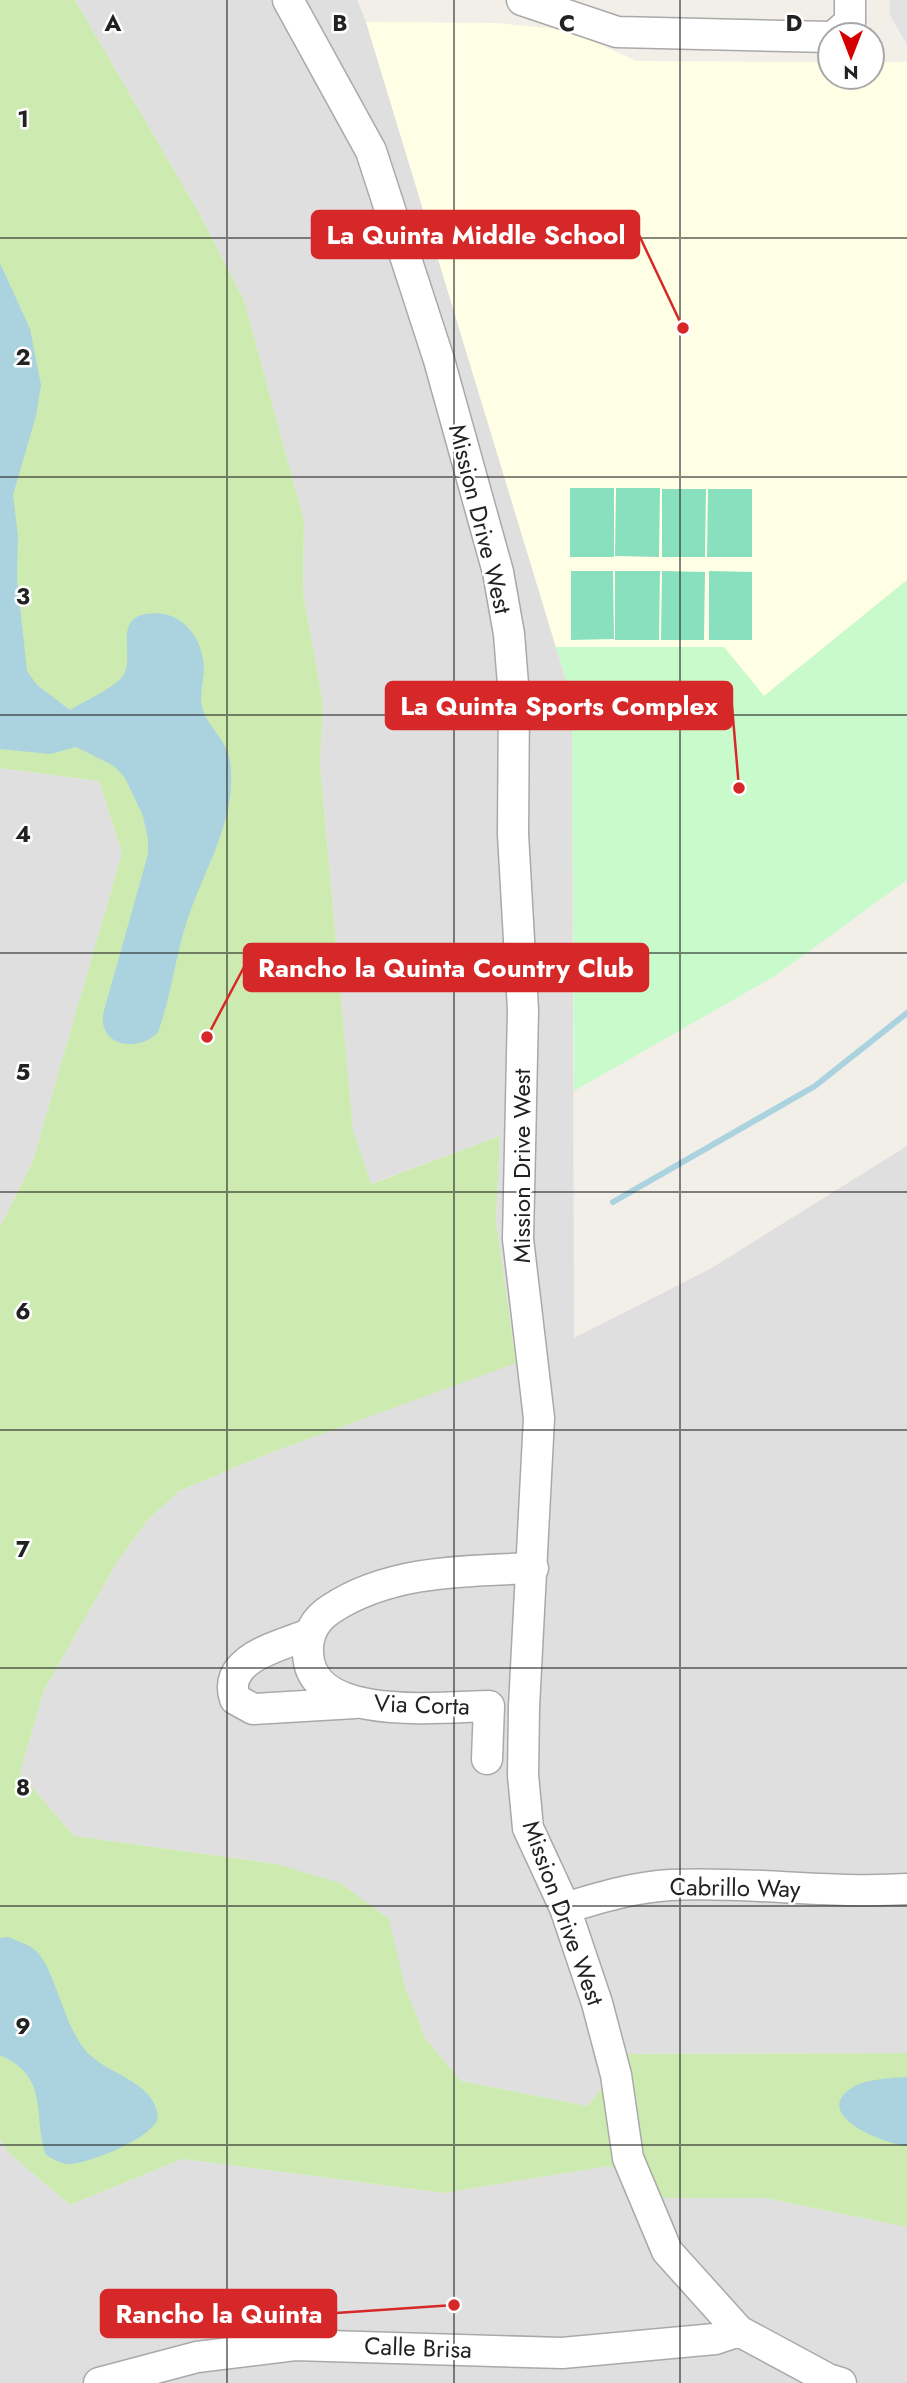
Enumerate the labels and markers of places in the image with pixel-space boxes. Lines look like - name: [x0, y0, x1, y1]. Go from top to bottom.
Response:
- callout: La Quinta Middle School: [312, 211, 639, 258]
- callout: La Quinta Sports Complex: [386, 682, 732, 729]
- callout: Rancho la Quinta Country Club: [244, 944, 648, 991]
- callout: Rancho la Quinta: [101, 2290, 336, 2337]

